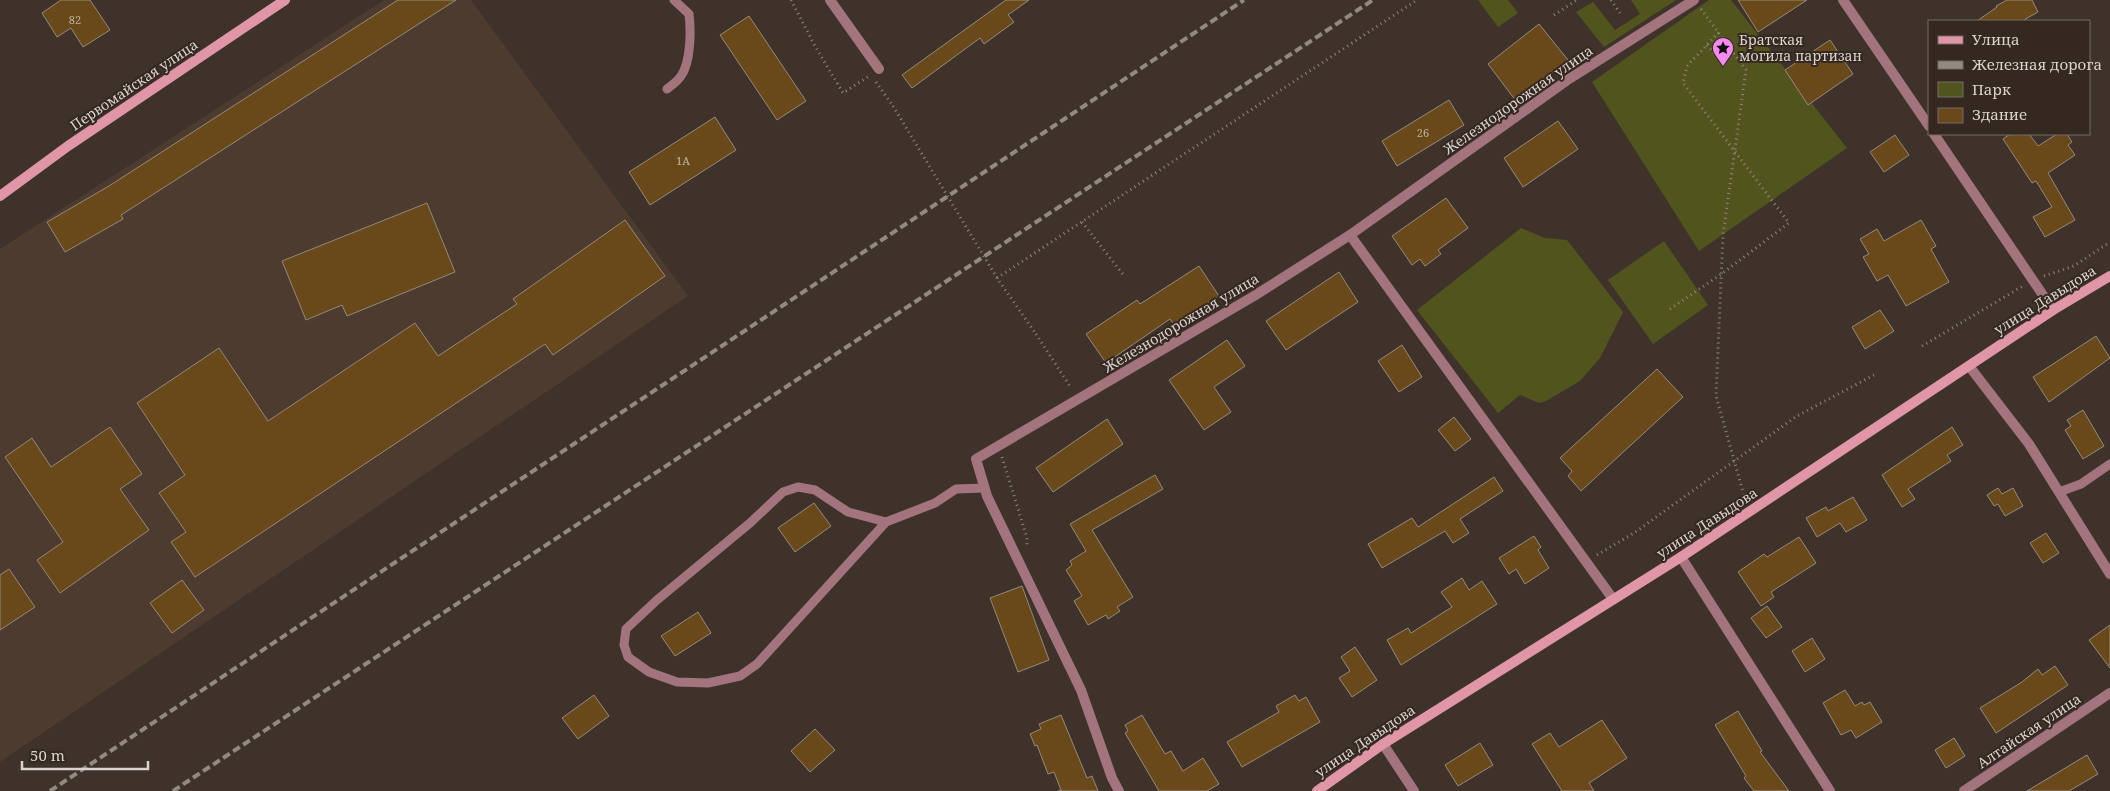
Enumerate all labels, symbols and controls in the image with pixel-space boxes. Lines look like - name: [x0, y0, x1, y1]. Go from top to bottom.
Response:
- house number: 82: [69, 12, 81, 27]
- legend: [1928, 20, 2090, 135]
- text: Улица: [1972, 29, 2020, 49]
- place label: Братская могила партизан: [1739, 30, 1862, 65]
- street label: Первомайская улица: [66, 35, 201, 134]
- place icon: Братская могила партизан: [1711, 36, 1735, 67]
- street label: Железнодорожная улица: [1438, 41, 1596, 159]
- text: Железная дорога: [1971, 54, 2102, 74]
- text: Парк: [1972, 79, 2011, 99]
- text: Здание: [1972, 104, 2027, 124]
- house number: 26: [1417, 125, 1429, 140]
- house number: 1А: [676, 153, 690, 168]
- street label: улица Давыдова: [1990, 261, 2099, 339]
- street label: Железнодорожная улица: [1098, 268, 1262, 377]
- street label: улица Давыдова: [1653, 483, 1761, 562]
- street label: Алтайская улица: [1973, 689, 2084, 772]
- street label: улица Давыдова: [1311, 700, 1419, 781]
- scale bar: [22, 738, 149, 770]
- text: 50 m: [30, 745, 65, 765]

